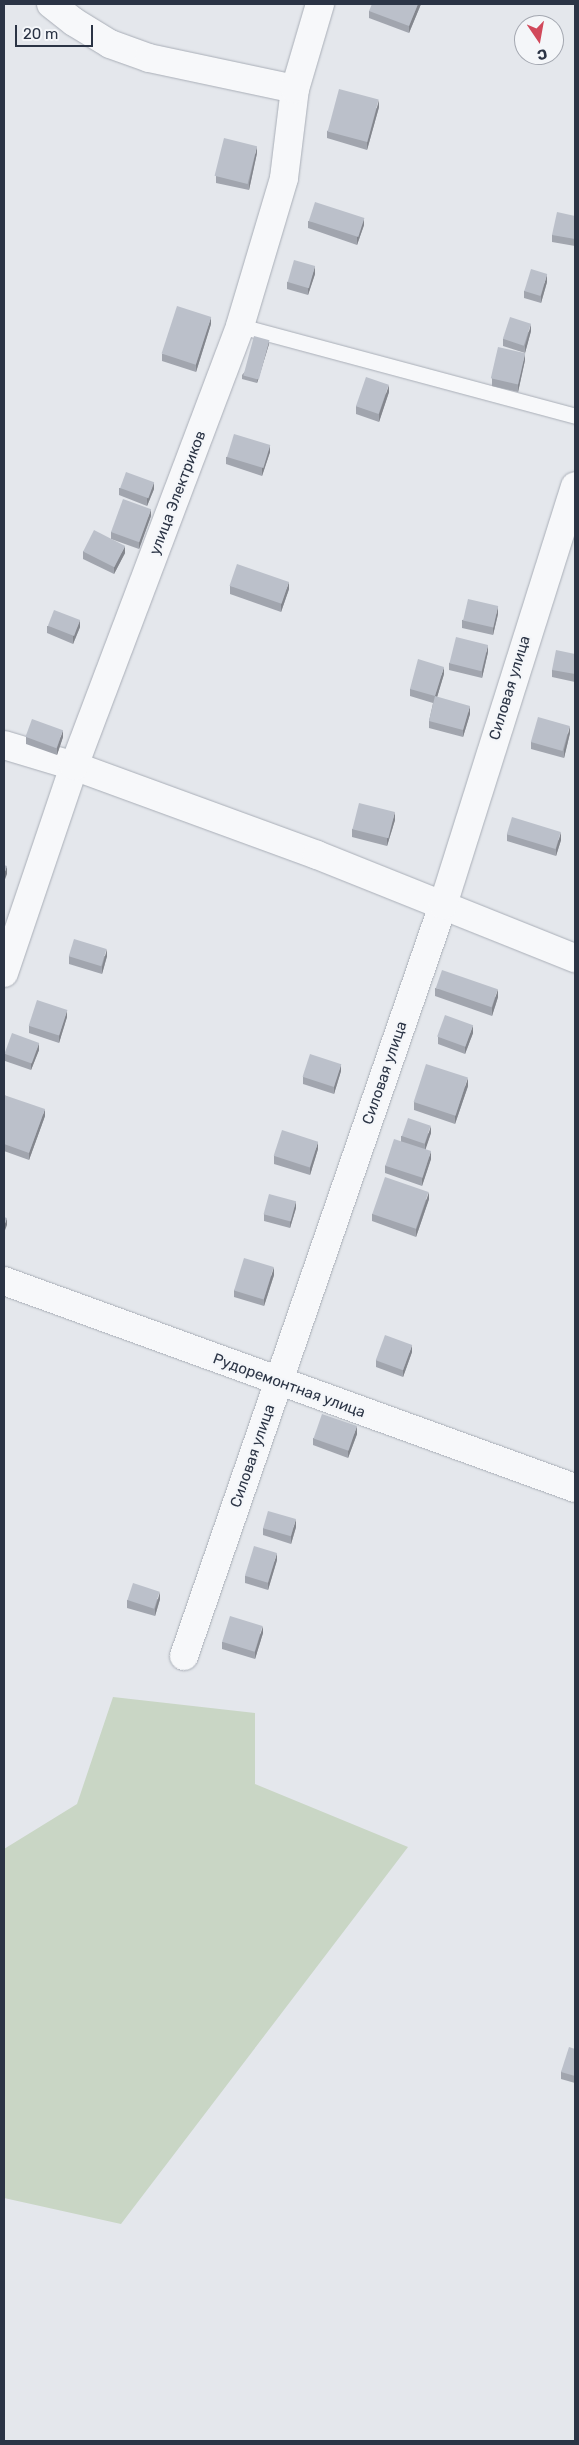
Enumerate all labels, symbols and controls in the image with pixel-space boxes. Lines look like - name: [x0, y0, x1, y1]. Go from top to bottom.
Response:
- scale bar: [18, 15, 95, 47]
- north arrow: [514, 15, 564, 65]
- text: 20 m: [23, 25, 58, 43]
- text: С: [535, 45, 549, 64]
- street label: улица Электриков: [146, 428, 210, 558]
- street label: Силовая улица: [486, 634, 534, 742]
- street label: Силовая улица: [359, 1019, 411, 1127]
- street label: Рудоремонтная улица: [210, 1350, 368, 1422]
- street label: Силовая улица: [227, 1402, 279, 1510]

